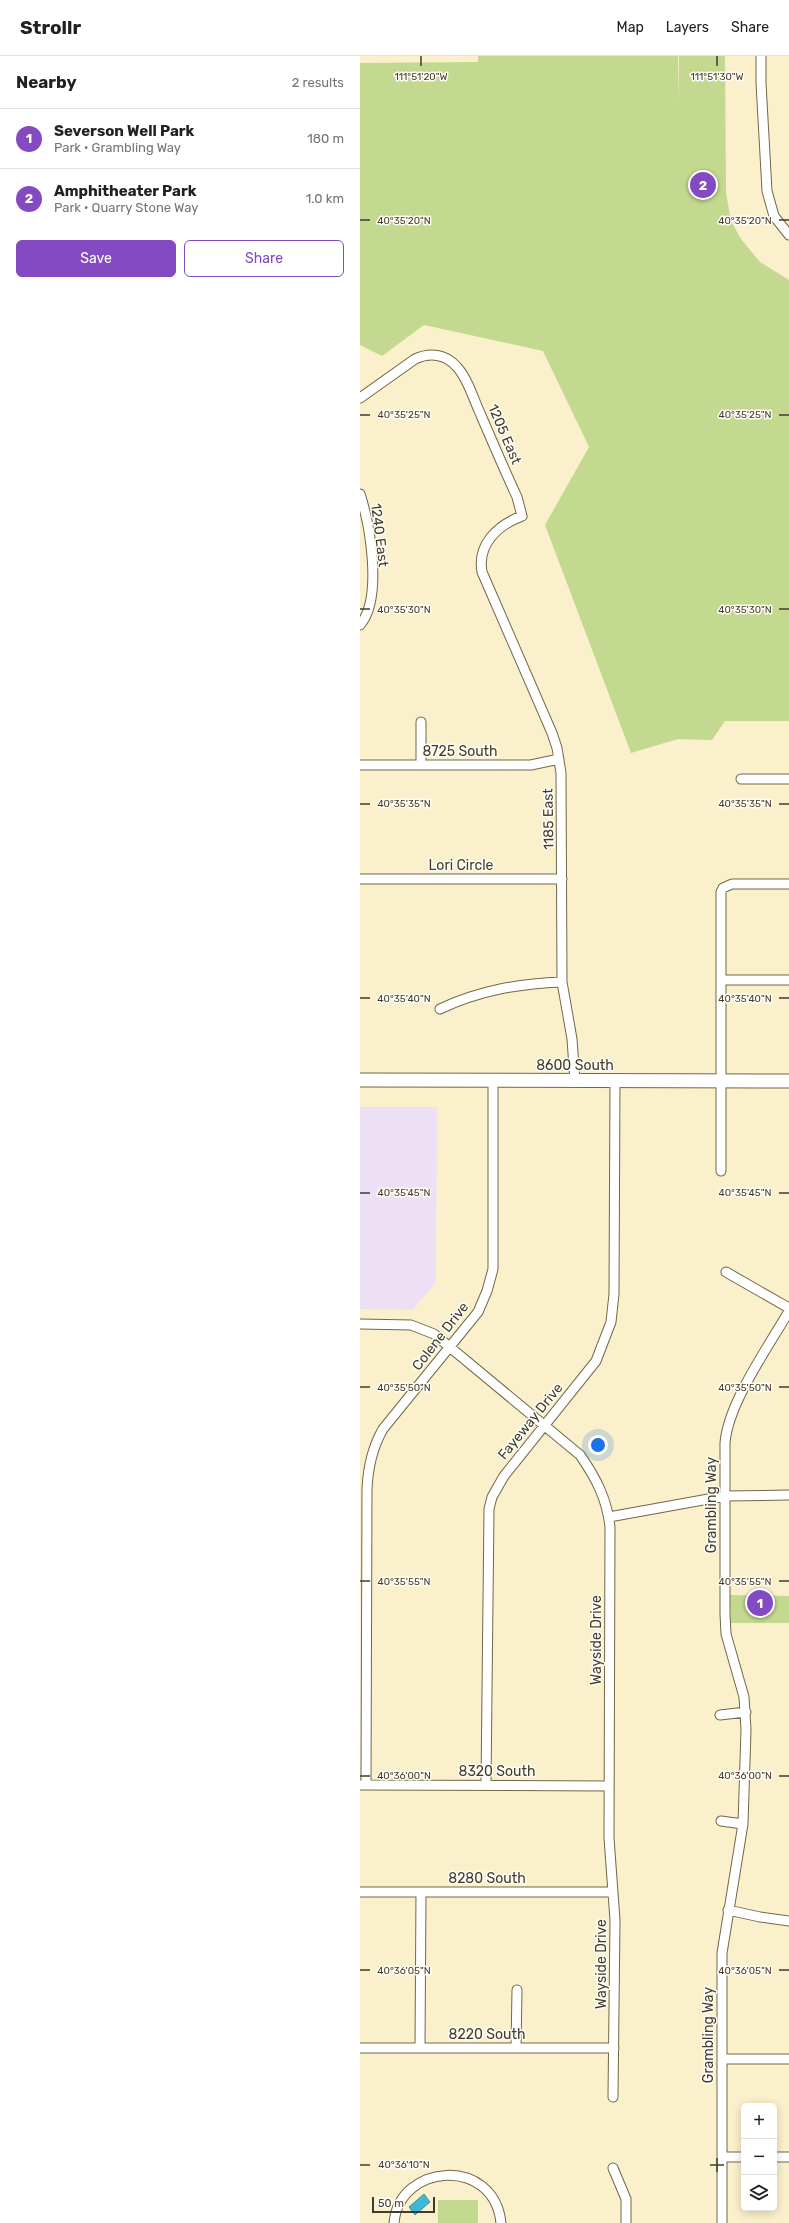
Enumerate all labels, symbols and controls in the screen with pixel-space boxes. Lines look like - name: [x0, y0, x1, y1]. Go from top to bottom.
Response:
- text: Strollr: [20, 16, 81, 39]
- text: Map: [617, 19, 644, 36]
- text: Layers: [666, 19, 709, 36]
- text: Share: [731, 19, 769, 36]
- text: 111°51'20"W: [395, 71, 447, 83]
- text: 111°51'30"W: [690, 71, 744, 83]
- text: Nearby: [16, 72, 77, 92]
- text: 2 results: [292, 75, 344, 90]
- text: Severson Well Park: [54, 122, 194, 140]
- text: 1: [26, 131, 32, 146]
- text: 180 m: [307, 131, 344, 146]
- text: Park · Grambling Way: [54, 140, 181, 155]
- pin: 2: [690, 170, 716, 200]
- text: Amphitheater Park: [54, 182, 196, 200]
- text: 2: [25, 191, 33, 206]
- text: 1.0 km: [306, 191, 344, 206]
- text: Park · Quarry Stone Way: [54, 200, 198, 215]
- text: 40°35'20"N: [377, 215, 431, 227]
- text: 40°35'20"N: [718, 215, 772, 227]
- button: Save: [16, 240, 176, 277]
- button: Share: [184, 240, 344, 277]
- street label: 1205 East: [484, 402, 525, 467]
- text: 40°35'25"N: [377, 409, 431, 421]
- text: 40°35'25"N: [718, 409, 772, 421]
- street label: 1240 East: [367, 502, 392, 568]
- text: 40°35'30"N: [377, 604, 431, 616]
- text: 40°35'30"N: [718, 604, 772, 616]
- street label: 8725 South: [422, 743, 498, 760]
- street label: 1185 East: [539, 788, 558, 850]
- text: 40°35'35"N: [377, 798, 431, 810]
- text: 40°35'35"N: [718, 798, 772, 810]
- street label: Lori Circle: [429, 857, 494, 874]
- text: 40°35'40"N: [377, 993, 431, 1005]
- text: 40°35'40"N: [718, 993, 772, 1005]
- street label: 8600 South: [536, 1057, 614, 1074]
- text: 40°35'45"N: [378, 1187, 430, 1199]
- text: 40°35'45"N: [719, 1187, 771, 1199]
- street label: Colene Drive: [408, 1299, 472, 1374]
- street label: Fayeway Drive: [494, 1380, 567, 1463]
- text: 40°35'50"N: [377, 1382, 431, 1394]
- text: 40°35'50"N: [718, 1382, 772, 1394]
- your location: [588, 1435, 608, 1455]
- street label: Grambling Way: [703, 1457, 720, 1553]
- text: 40°35'55"N: [377, 1576, 431, 1588]
- text: 40°35'55"N: [718, 1576, 772, 1588]
- pin: 1: [747, 1588, 773, 1618]
- street label: Wayside Drive: [588, 1595, 605, 1685]
- street label: 8320 South: [458, 1763, 536, 1780]
- text: 40°36'00"N: [377, 1770, 431, 1782]
- text: 40°36'00"N: [718, 1770, 772, 1782]
- street label: 8280 South: [448, 1870, 526, 1887]
- street label: Wayside Drive: [593, 1919, 610, 2009]
- text: 40°36'05"N: [377, 1965, 431, 1977]
- text: 40°36'05"N: [718, 1965, 772, 1977]
- street label: Grambling Way: [700, 1987, 717, 2083]
- street label: 8220 South: [449, 2026, 525, 2043]
- map controls: [741, 2103, 777, 2211]
- button: +: [741, 2103, 777, 2139]
- button: −: [741, 2139, 777, 2175]
- text: 40°36'10"N: [378, 2159, 430, 2171]
- button: layers: [741, 2175, 777, 2211]
- scale bar: [372, 2195, 435, 2214]
- text: 50 m: [378, 2197, 404, 2210]

